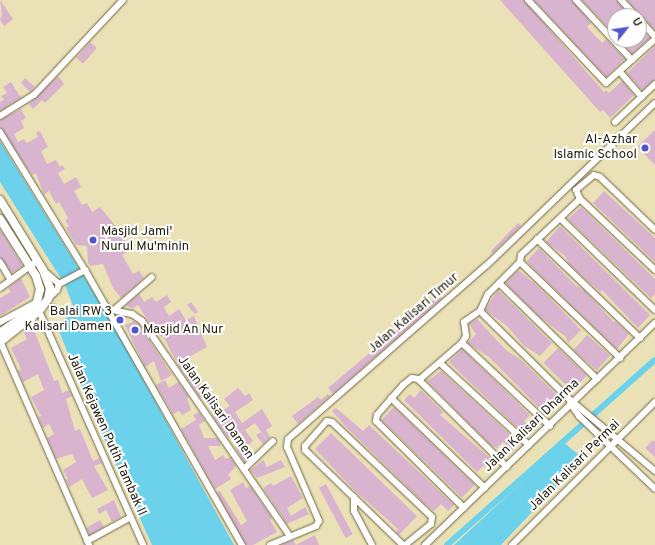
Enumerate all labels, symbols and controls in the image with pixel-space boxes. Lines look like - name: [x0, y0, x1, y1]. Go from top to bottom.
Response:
- north arrow: [607, 8, 647, 48]
- text: U: [629, 16, 645, 29]
- place label: Al-Azhar Islamic School: [554, 133, 637, 164]
- marker: Al-Azhar Islamic School: [640, 143, 650, 153]
- place label: Masjid Jami' Nurul Mu'minin: [101, 225, 189, 256]
- marker: Masjid Jami' Nurul Mu'minin: [88, 235, 98, 245]
- street label: Jalan Kalisari Timur: [365, 270, 463, 358]
- place label: Balai RW 3 Kalisari Damen: [24, 305, 112, 336]
- marker: Balai RW 3 Kalisari Damen: [115, 315, 125, 325]
- place label: Masjid An Nur: [143, 322, 224, 338]
- marker: Masjid An Nur: [130, 325, 140, 335]
- street label: Jalan Kejawen Putih Tambak II: [63, 351, 149, 519]
- street label: Jalan Kalisari Damen: [174, 353, 256, 463]
- street label: Jalan Kalisari Dharma: [481, 376, 583, 476]
- street label: Jalan Kalisari Permai: [526, 417, 624, 515]

